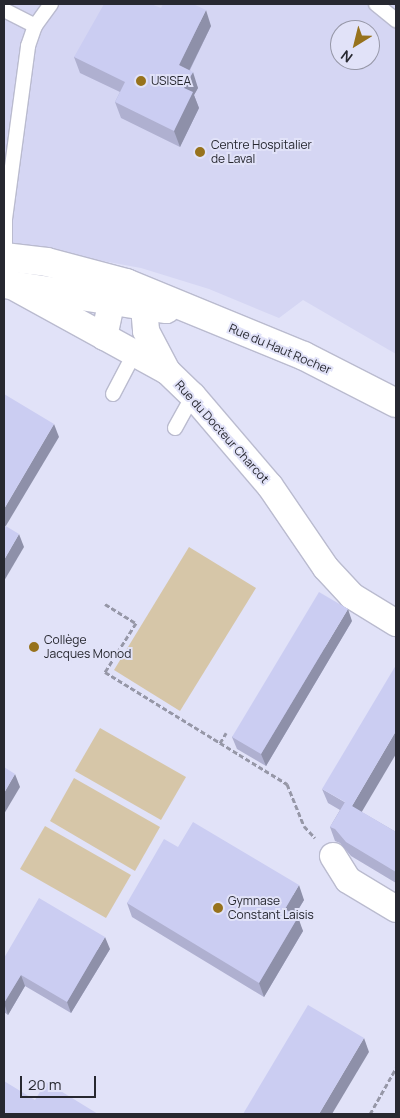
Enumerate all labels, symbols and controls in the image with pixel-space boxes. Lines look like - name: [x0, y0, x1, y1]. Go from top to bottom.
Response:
- north arrow: [330, 20, 380, 70]
- text: N: [337, 46, 356, 67]
- place label: USISEA: [151, 74, 191, 88]
- marker: USISEA: [135, 75, 147, 87]
- place label: Centre Hospitalier de Laval: [211, 138, 312, 166]
- marker: Centre Hospitalier de Laval: [193, 145, 207, 159]
- street label: Rue du Haut Rocher: [227, 321, 333, 377]
- street label: Rue du Docteur Charcot: [172, 378, 272, 486]
- place label: Collège Jacques Monod: [44, 633, 131, 661]
- marker: Collège Jacques Monod: [28, 641, 40, 653]
- place label: Gymnase Constant Laisis: [228, 894, 314, 922]
- marker: Gymnase Constant Laisis: [212, 902, 224, 914]
- scale bar: [22, 1066, 99, 1098]
- text: 20 m: [28, 1074, 61, 1095]

